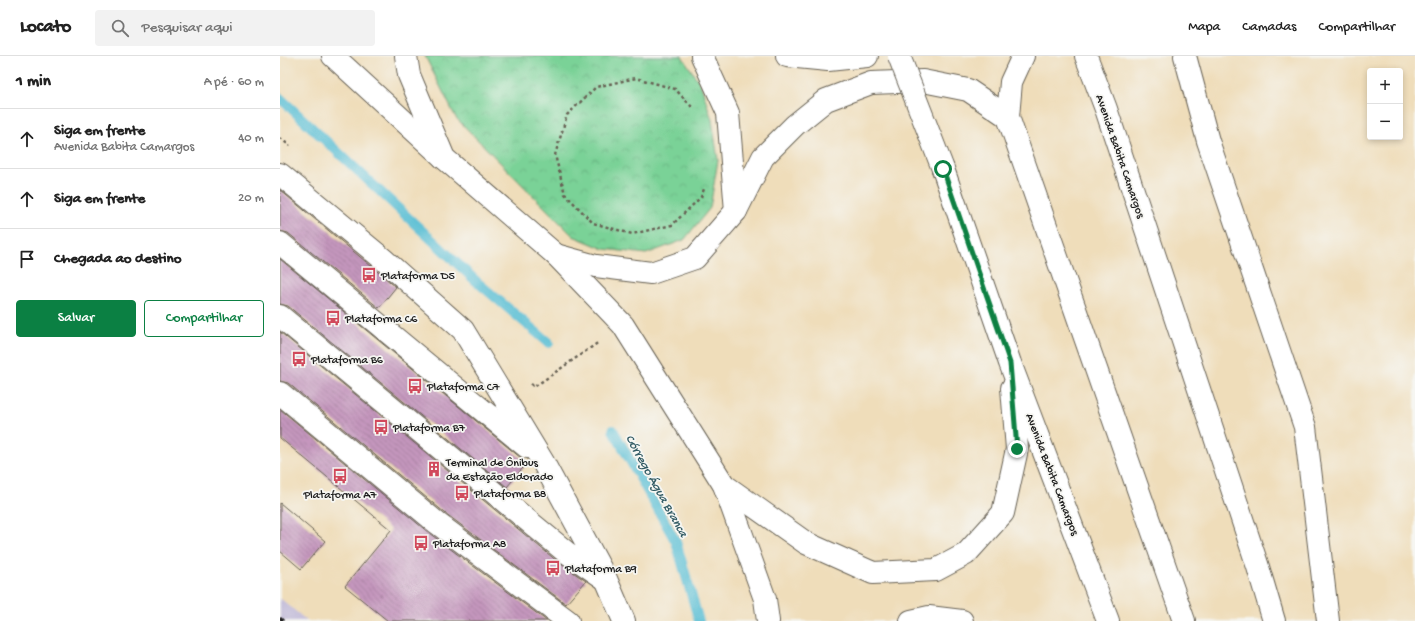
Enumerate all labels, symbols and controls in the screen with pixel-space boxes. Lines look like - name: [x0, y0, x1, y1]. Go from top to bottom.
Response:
- search box: [95, 10, 375, 46]
- text: Locato: [20, 16, 71, 39]
- icon: search: [109, 17, 131, 39]
- text: Pesquisar aqui: [141, 19, 233, 37]
- text: Mapa: [1188, 19, 1220, 36]
- text: Camadas: [1242, 19, 1297, 36]
- text: Compartilhar: [1319, 19, 1395, 36]
- map controls: [1367, 68, 1403, 140]
- button: +: [1367, 68, 1403, 104]
- text: 1 min: [16, 72, 51, 92]
- text: A pé · 60 m: [204, 75, 264, 90]
- street label: Avenida Babita Camargos: [1091, 93, 1147, 221]
- button: −: [1367, 104, 1403, 140]
- text: Siga em frente: [54, 122, 145, 140]
- icon: ahead: [16, 128, 38, 150]
- text: 40 m: [238, 131, 264, 146]
- text: Avenida Babita Camargos: [54, 140, 194, 155]
- route start: [934, 160, 952, 178]
- icon: ahead: [16, 188, 38, 210]
- text: Siga em frente: [54, 190, 145, 208]
- text: 20 m: [238, 191, 264, 206]
- icon: arrive: [16, 248, 38, 270]
- text: Chegada ao destino: [54, 250, 181, 268]
- bus stop icon: Plataforma D5: [360, 266, 378, 284]
- place label: Plataforma D5: [380, 270, 455, 284]
- button: Salvar: [16, 300, 136, 337]
- button: Compartilhar: [144, 300, 264, 337]
- bus stop icon: Plataforma C6: [324, 309, 342, 327]
- place label: Plataforma C6: [344, 313, 418, 327]
- bus stop icon: Plataforma B6: [290, 350, 308, 368]
- place label: Plataforma B6: [310, 354, 384, 368]
- bus stop icon: Plataforma C7: [406, 377, 424, 395]
- place label: Plataforma C7: [426, 381, 500, 395]
- street label: Avenida Babita Camargos: [1021, 412, 1081, 538]
- bus stop icon: Plataforma B7: [372, 418, 390, 436]
- place label: Plataforma B7: [392, 422, 466, 436]
- water label: Córrego Água Branca: [621, 432, 691, 541]
- route end: [1008, 440, 1026, 458]
- place label: Terminal de Ônibus da Estação Eldorado: [445, 457, 553, 485]
- building icon: Terminal de Ônibus da Estação Eldorado: [425, 460, 443, 478]
- bus stop icon: Plataforma A7: [331, 467, 349, 485]
- bus stop icon: Plataforma B8: [453, 484, 471, 502]
- place label: Plataforma B8: [473, 488, 547, 502]
- place label: Plataforma A7: [303, 489, 377, 503]
- bus stop icon: Plataforma A8: [412, 534, 430, 552]
- place label: Plataforma A8: [432, 538, 507, 552]
- bus stop icon: Plataforma B9: [544, 559, 562, 577]
- place label: Plataforma B9: [564, 563, 637, 577]

